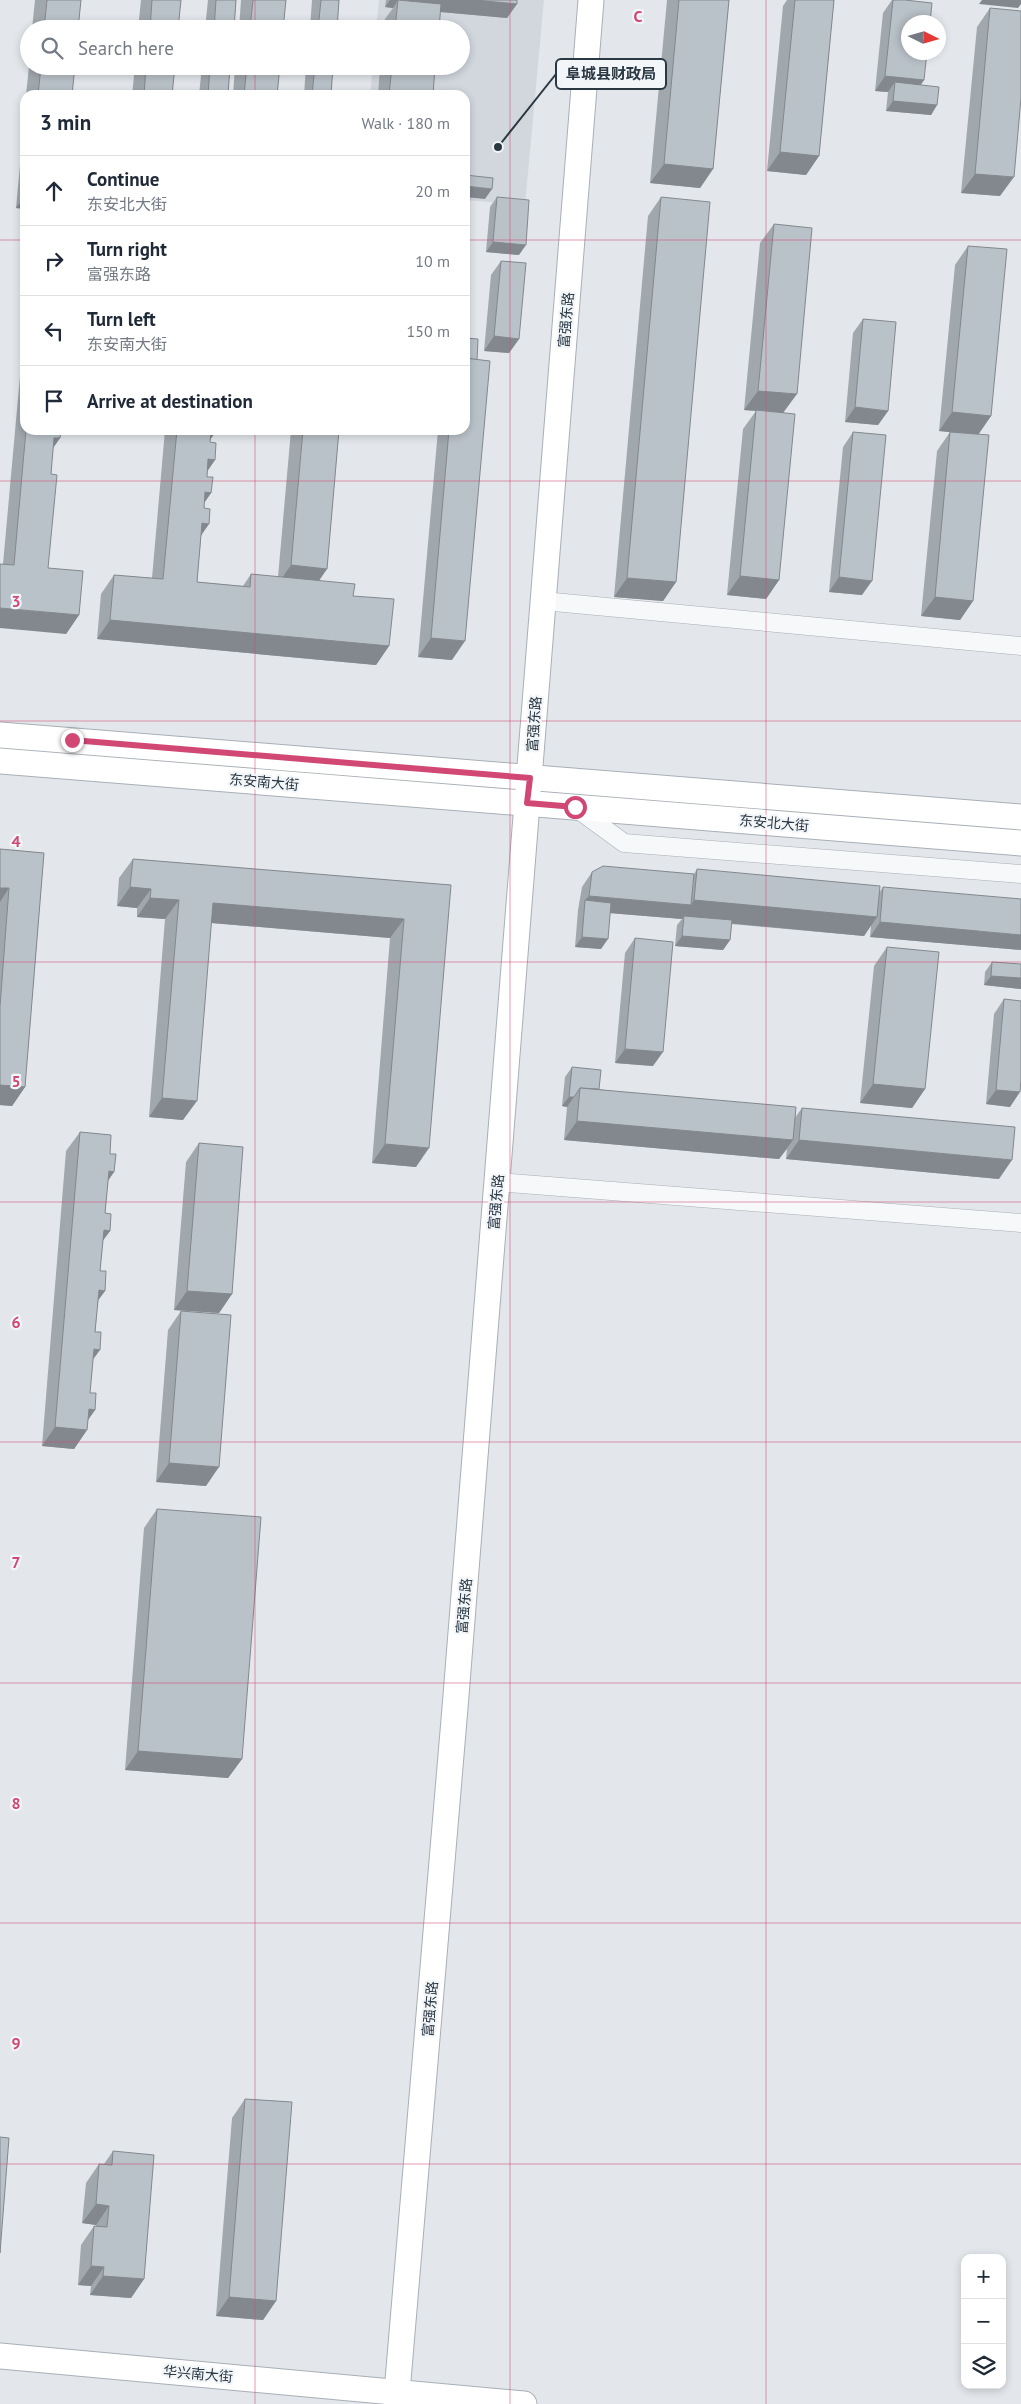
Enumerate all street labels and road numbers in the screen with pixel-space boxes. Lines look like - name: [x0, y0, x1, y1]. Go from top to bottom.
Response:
- street label: 富强东路: [555, 291, 577, 349]
- street label: 富强东路: [523, 695, 545, 753]
- street label: 东安南大街: [228, 770, 300, 794]
- street label: 东安北大街: [738, 811, 810, 835]
- street label: 富强东路: [485, 1173, 507, 1231]
- street label: 富强东路: [453, 1577, 475, 1635]
- street label: 富强东路: [419, 1980, 441, 2038]
- street label: 华兴南大街: [162, 2362, 234, 2386]

